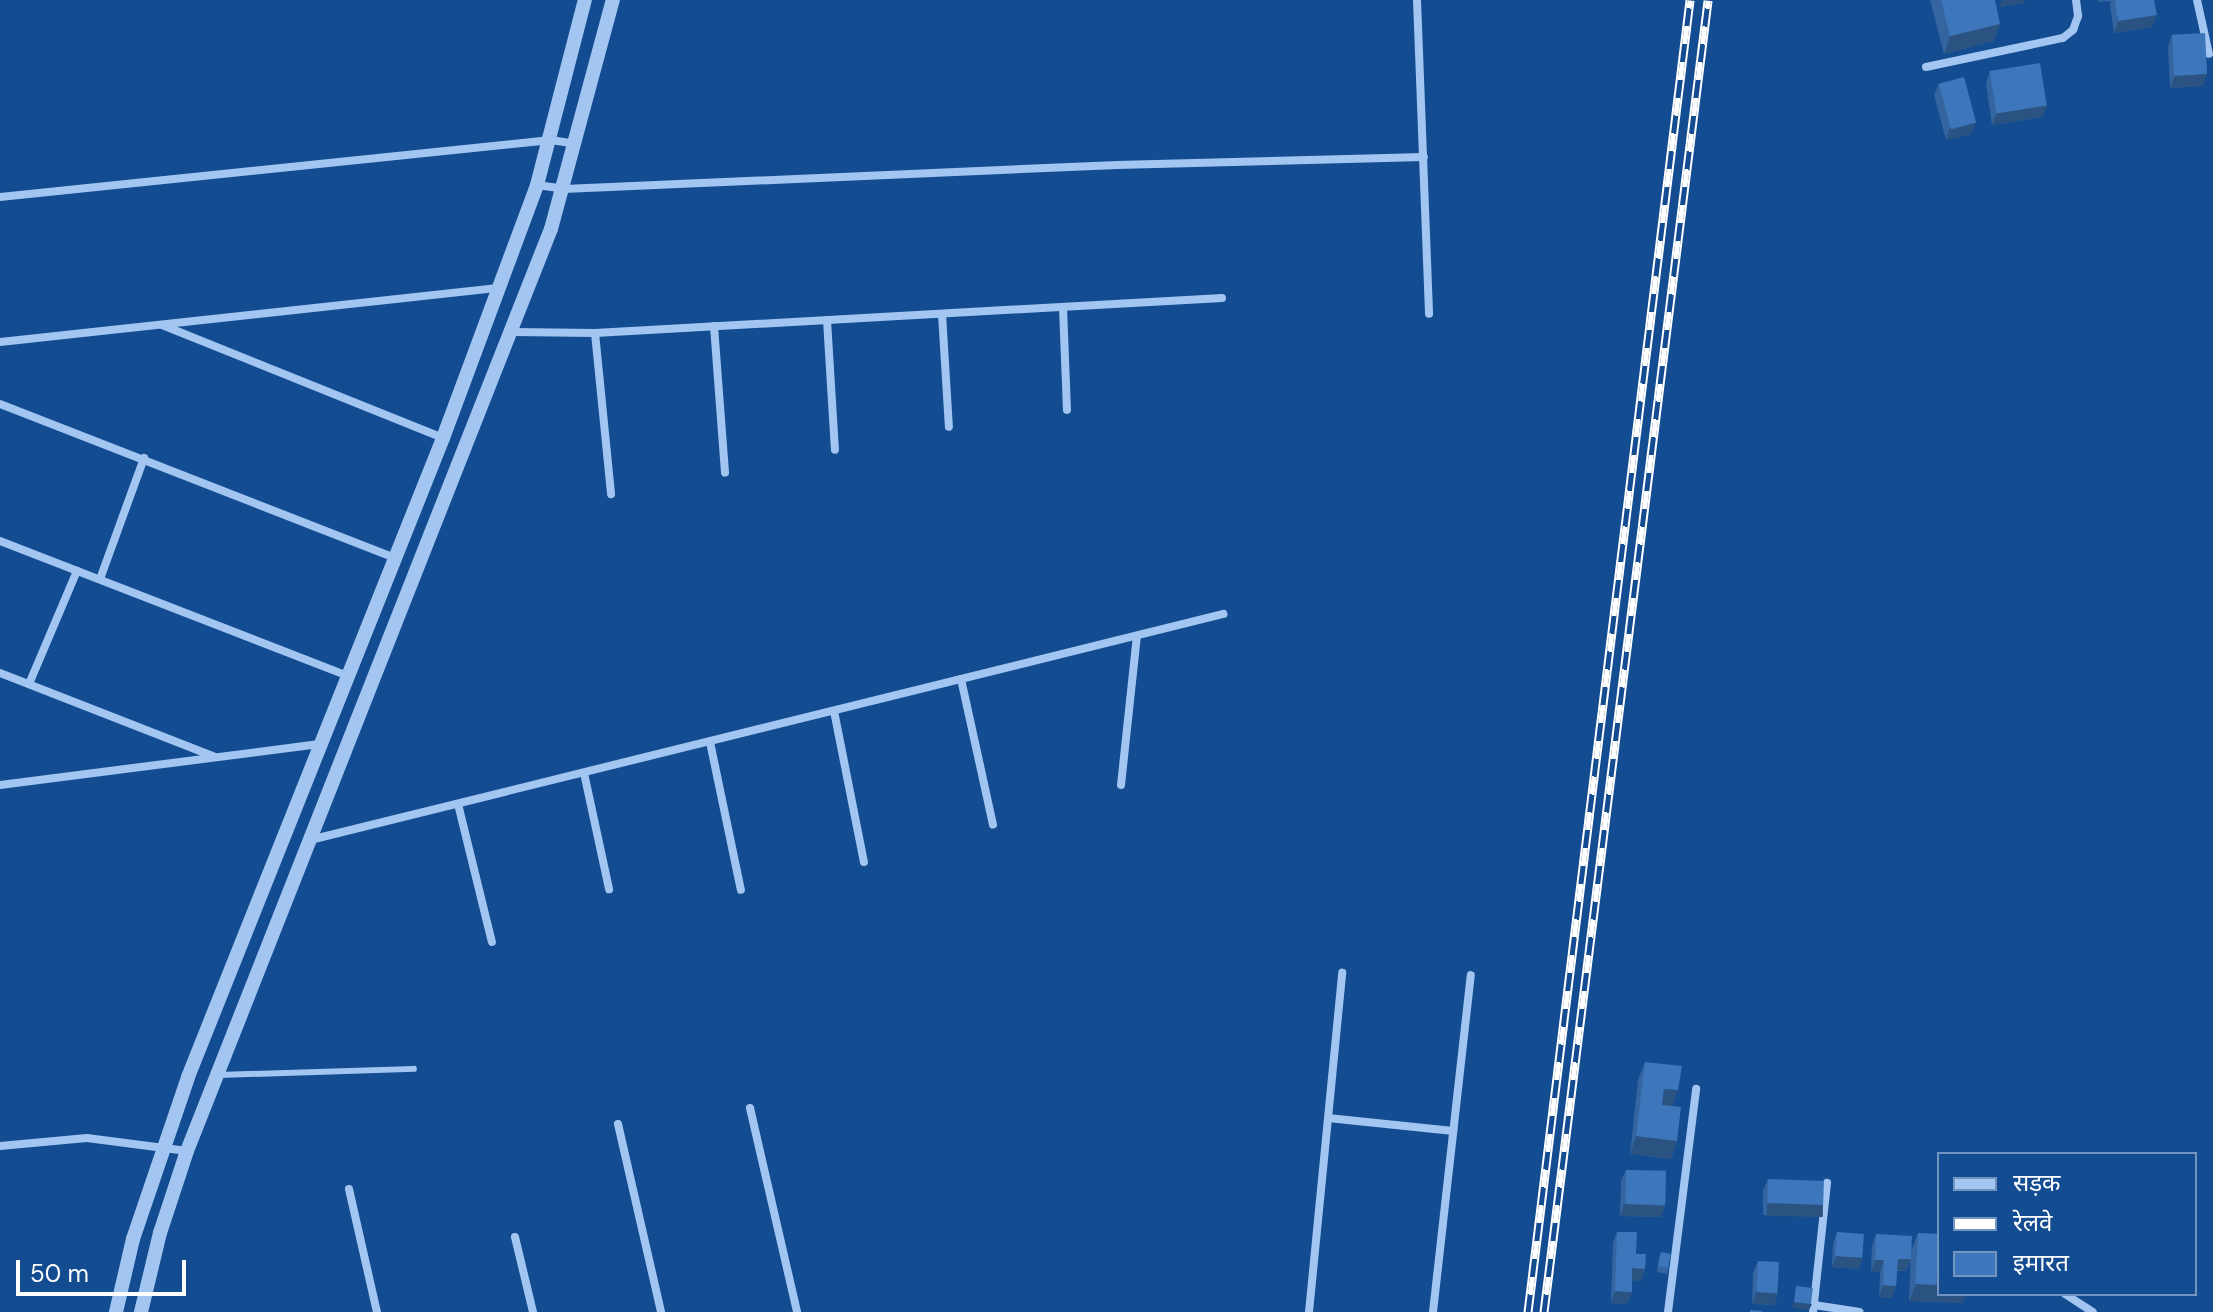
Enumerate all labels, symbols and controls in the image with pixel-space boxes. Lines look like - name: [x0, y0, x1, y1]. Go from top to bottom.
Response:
- legend: [1937, 1152, 2197, 1296]
- text: सड़क: [2013, 1167, 2061, 1198]
- text: रेलवे: [2013, 1207, 2052, 1238]
- scale bar: [20, 1244, 190, 1294]
- text: इमारत: [2013, 1247, 2069, 1278]
- text: 50 m: [30, 1258, 89, 1289]

